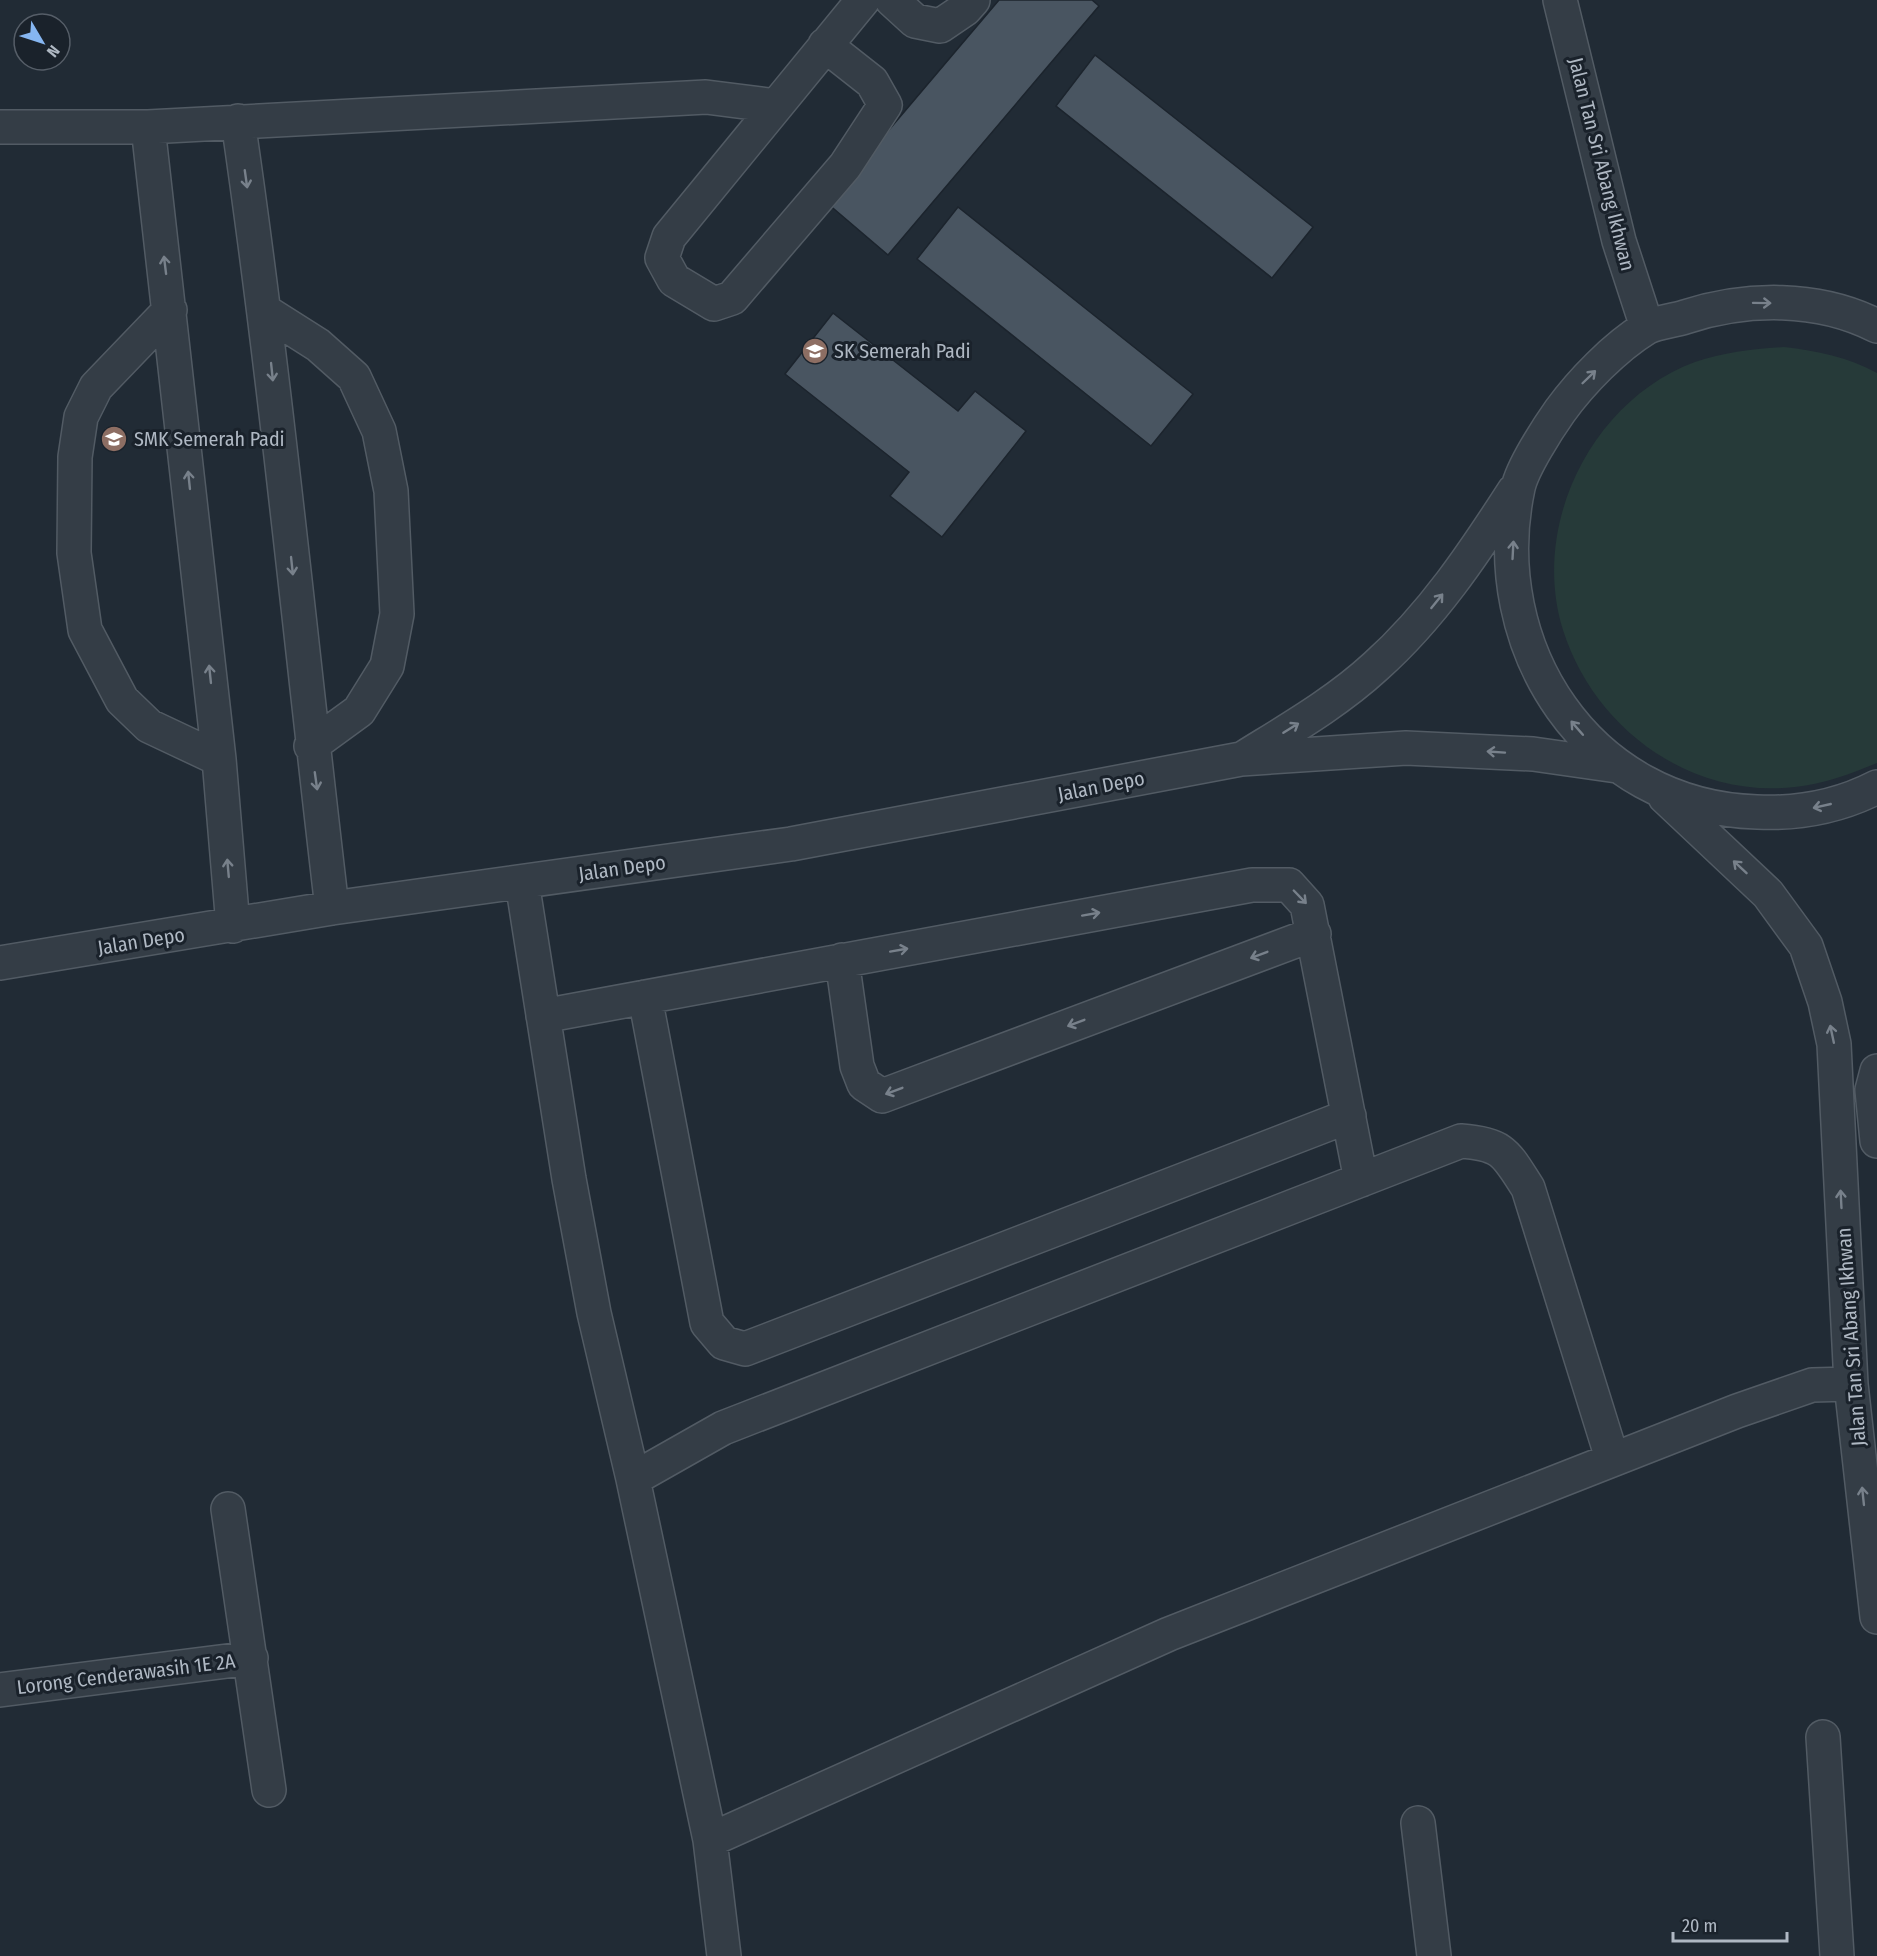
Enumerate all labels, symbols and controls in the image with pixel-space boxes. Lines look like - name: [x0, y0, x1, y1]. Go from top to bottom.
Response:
- north arrow: [12, 12, 72, 72]
- text: N: [43, 41, 64, 61]
- street label: Jalan Tan Sri Abang Ikhwan: [1564, 55, 1640, 273]
- one-way arrow: [241, 169, 252, 188]
- one-way arrow: [159, 256, 170, 276]
- one-way arrow: [1752, 297, 1772, 309]
- school or university icon: SK Semerah Padi: [800, 336, 830, 366]
- place label: SK Semerah Padi: [834, 339, 971, 363]
- one-way arrow: [267, 362, 278, 382]
- one-way arrow: [1581, 370, 1596, 384]
- school or university icon: SMK Semerah Padi: [99, 424, 129, 454]
- place label: SMK Semerah Padi: [134, 427, 285, 451]
- one-way arrow: [183, 470, 194, 490]
- one-way arrow: [1507, 540, 1518, 560]
- one-way arrow: [287, 556, 298, 576]
- one-way arrow: [1430, 593, 1443, 609]
- one-way arrow: [204, 664, 215, 684]
- one-way arrow: [1570, 721, 1584, 736]
- one-way arrow: [1282, 722, 1299, 735]
- one-way arrow: [1487, 746, 1507, 757]
- street label: Jalan Depo: [1056, 766, 1146, 806]
- one-way arrow: [311, 770, 322, 790]
- one-way arrow: [1813, 801, 1832, 813]
- street label: Jalan Depo: [577, 850, 667, 886]
- one-way arrow: [222, 858, 233, 878]
- one-way arrow: [1732, 860, 1747, 875]
- one-way arrow: [1292, 889, 1307, 904]
- one-way arrow: [1081, 908, 1100, 919]
- street label: Jalan Depo: [96, 922, 186, 960]
- one-way arrow: [889, 944, 909, 955]
- one-way arrow: [1250, 950, 1269, 961]
- one-way arrow: [1067, 1018, 1086, 1029]
- one-way arrow: [1826, 1025, 1837, 1044]
- one-way arrow: [885, 1087, 903, 1098]
- one-way arrow: [1836, 1190, 1847, 1210]
- street label: Jalan Tan Sri Abang Ikhwan: [1831, 1227, 1871, 1447]
- one-way arrow: [1858, 1486, 1869, 1506]
- street label: Lorong Cenderawasih 1E 2A: [15, 1649, 237, 1699]
- scale bar: [1673, 1905, 1787, 1943]
- text: 20 m: [1682, 1915, 1717, 1937]

